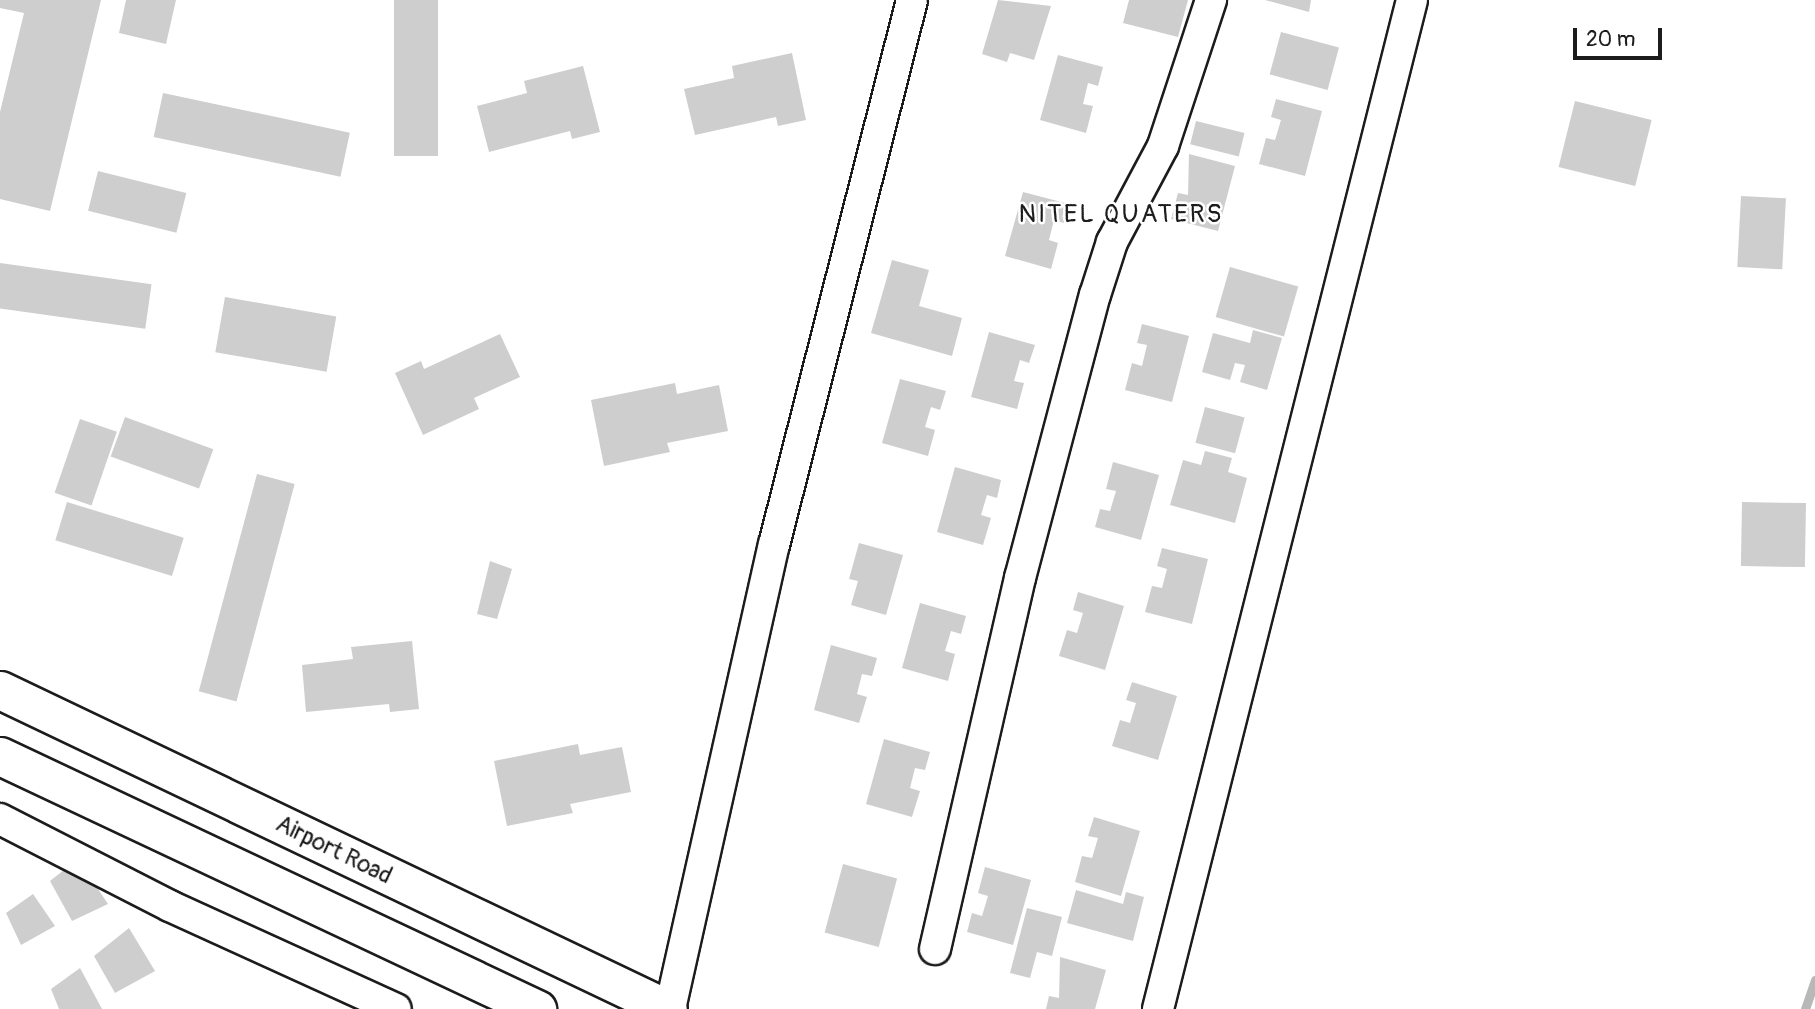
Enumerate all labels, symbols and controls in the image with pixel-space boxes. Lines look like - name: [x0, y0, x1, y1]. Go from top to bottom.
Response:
- scale bar: [1577, 14, 1666, 58]
- text: 20 m: [1586, 26, 1635, 53]
- district label: NITEL QUATERS: [1020, 199, 1222, 231]
- street label: Airport Road: [271, 809, 397, 891]

